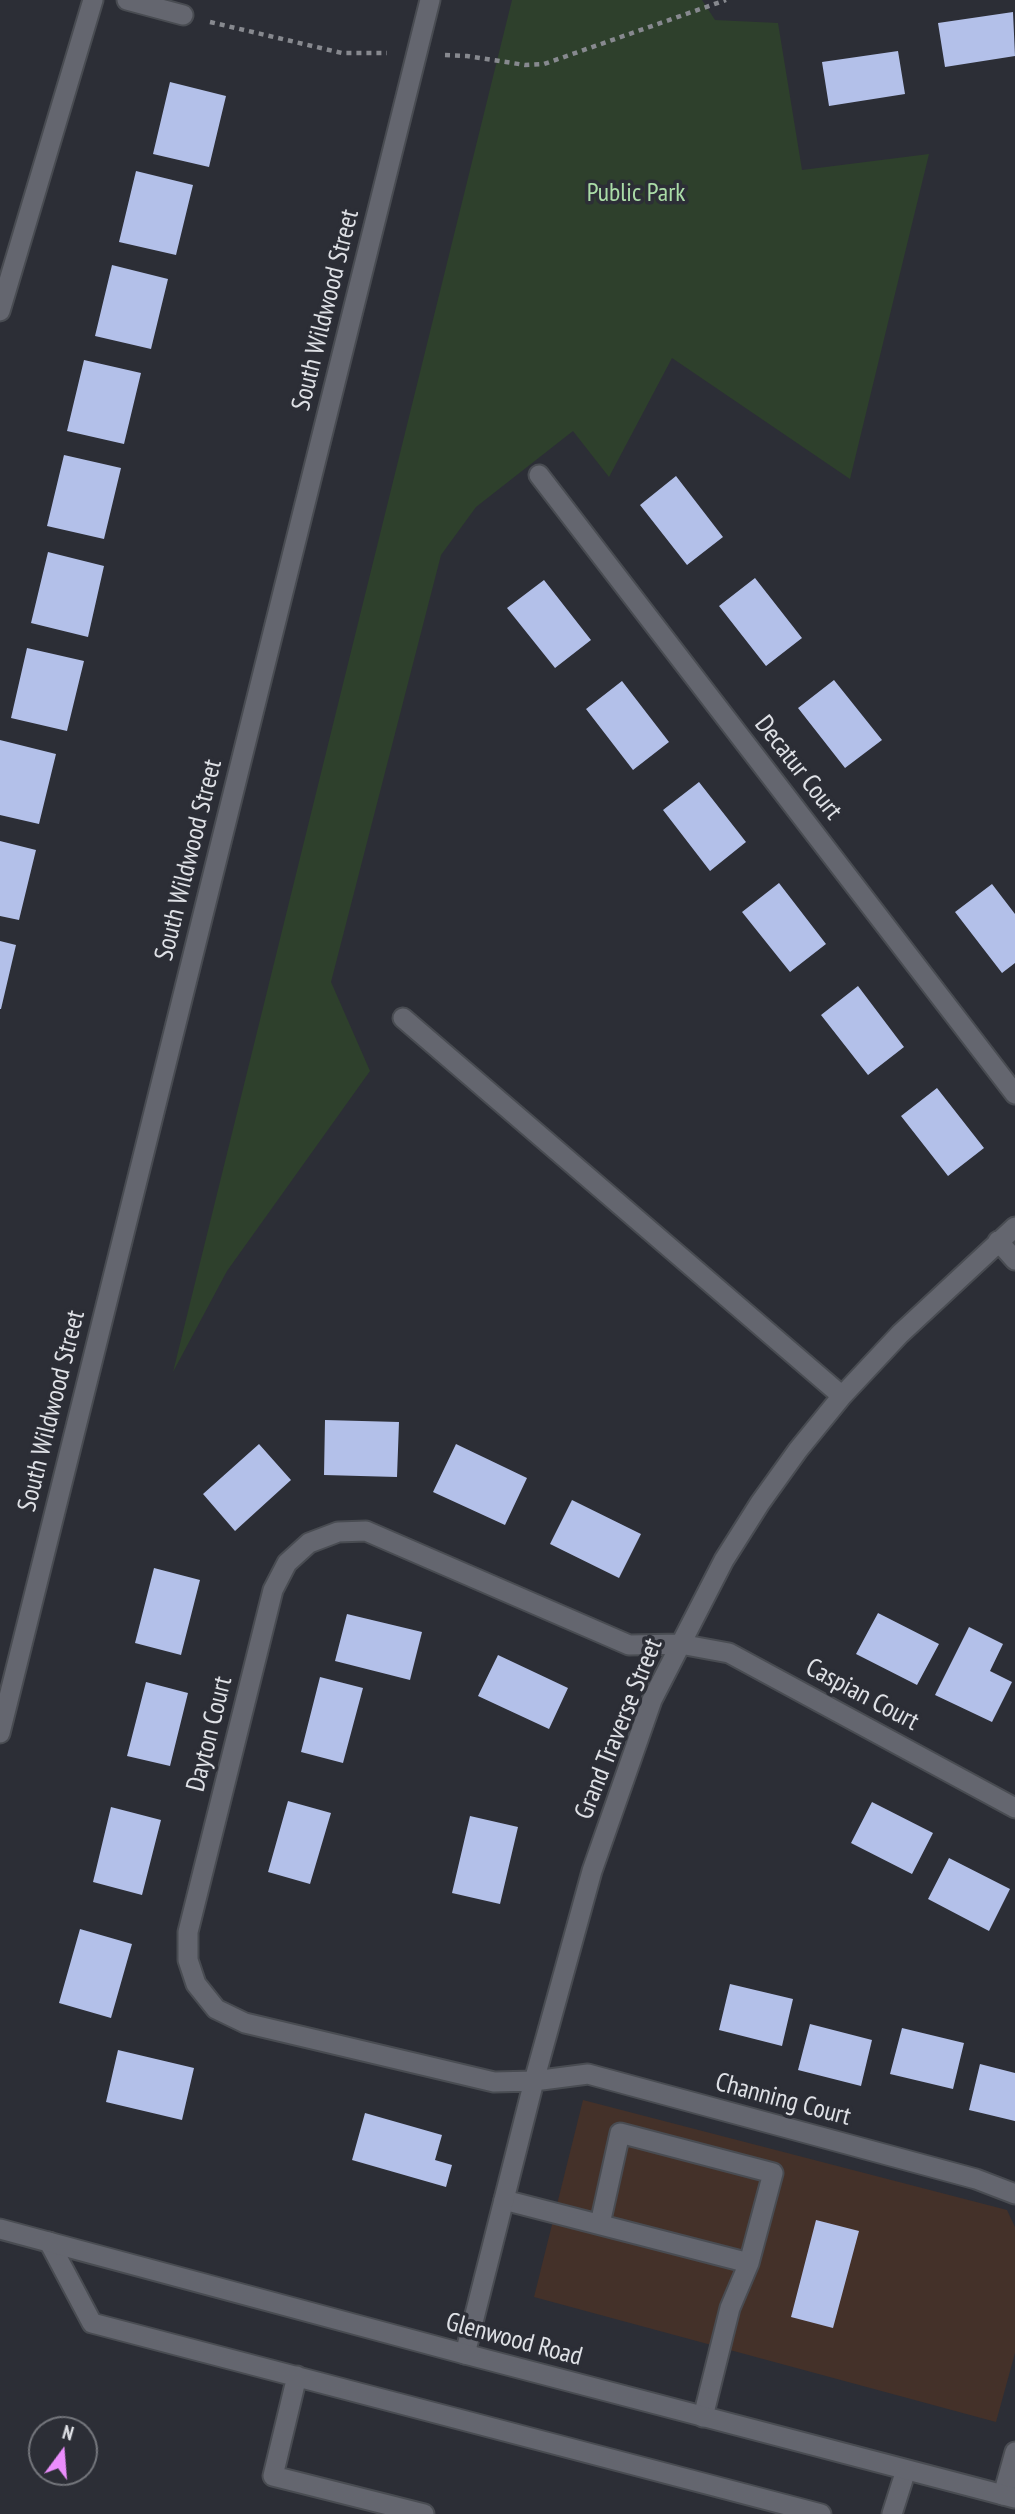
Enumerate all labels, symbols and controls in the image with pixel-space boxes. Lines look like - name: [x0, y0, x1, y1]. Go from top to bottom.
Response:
- park label: Public Park: [587, 178, 685, 210]
- street label: South Wildwood Street: [286, 206, 366, 414]
- street label: Decatur Court: [748, 710, 848, 826]
- street label: South Wildwood Street: [149, 756, 229, 964]
- street label: South Wildwood Street: [12, 1307, 92, 1515]
- street label: Grand Traverse Street: [569, 1634, 669, 1824]
- street label: Caspian Court: [800, 1652, 924, 1738]
- street label: Dayton Court: [181, 1673, 239, 1795]
- street label: Channing Court: [712, 2067, 854, 2133]
- street label: Glenwood Road: [442, 2307, 586, 2373]
- north arrow: [28, 2416, 98, 2486]
- text: N: [60, 2420, 76, 2446]

